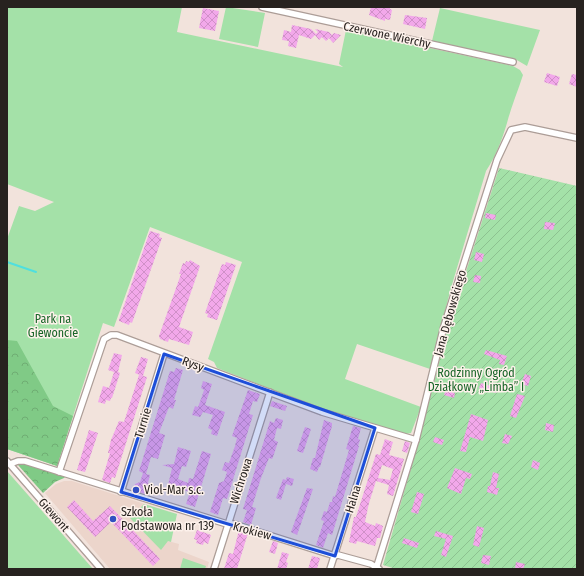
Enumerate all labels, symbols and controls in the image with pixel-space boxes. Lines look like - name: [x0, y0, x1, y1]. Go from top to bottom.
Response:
- street label: Czerwone Wierchy: [342, 19, 432, 51]
- street label: Jana Dębowskiego: [431, 268, 469, 358]
- park label: Park na Giewoncie: [28, 312, 78, 340]
- street label: Rysy: [180, 354, 206, 375]
- park label: Rodzinny Ogród Działkowy „Limba” I: [428, 366, 524, 394]
- street label: Turnie: [132, 406, 154, 440]
- street label: Wichrowa: [227, 456, 255, 506]
- place label: Viol-Mar s.c.: [144, 483, 204, 497]
- street label: Halna: [342, 483, 364, 515]
- marker: Viol-Mar s.c.: [131, 485, 141, 495]
- street label: Giewont: [36, 495, 73, 535]
- place label: Szkoła Podstawowa nr 139: [121, 505, 214, 533]
- marker: Szkoła Podstawowa nr 139: [108, 514, 118, 524]
- street label: Krokiew: [231, 519, 273, 543]

